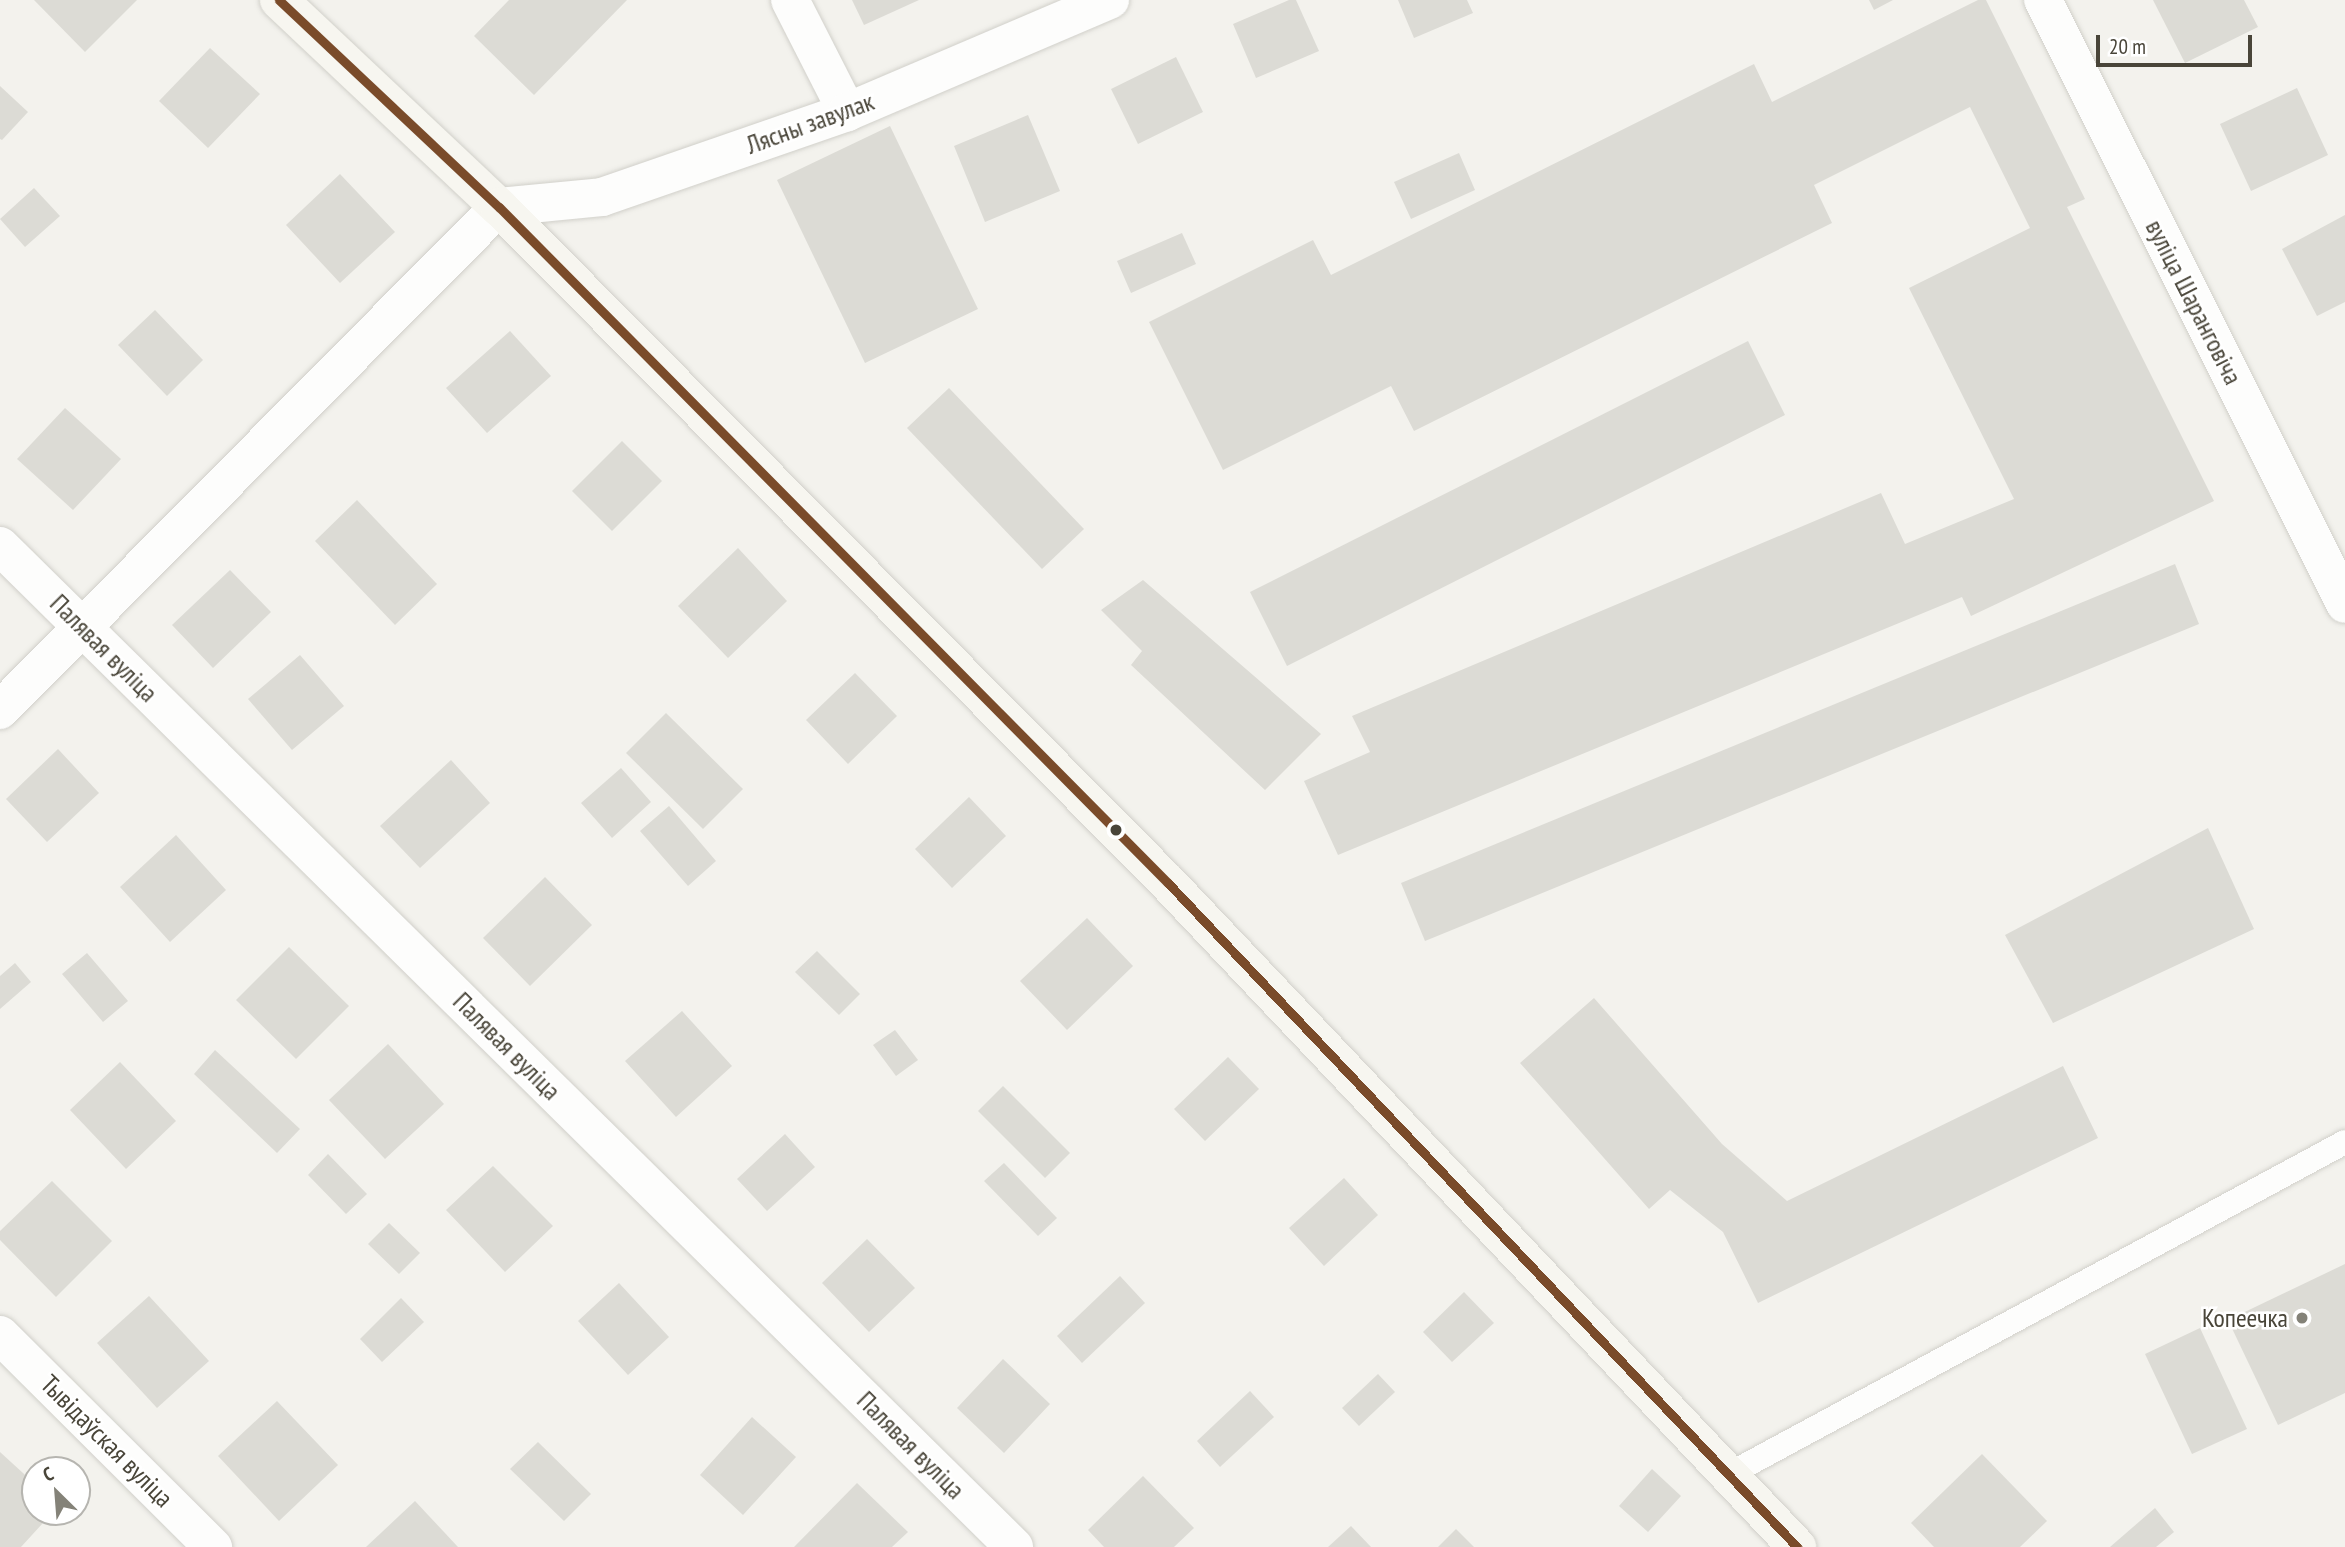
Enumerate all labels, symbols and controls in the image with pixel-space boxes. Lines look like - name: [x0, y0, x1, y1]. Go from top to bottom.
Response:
- scale bar: [2100, 21, 2256, 65]
- text: 20 m: [2109, 33, 2146, 60]
- street label: Лясны завулак: [742, 85, 878, 161]
- street label: вуліца Шаранговіча: [2139, 214, 2249, 390]
- street label: Палявая вуліца: [44, 588, 164, 708]
- unlabelled marker: [1109, 823, 1123, 837]
- street label: Палявая вуліца: [447, 986, 567, 1106]
- place label: Копеечка: [2202, 1302, 2288, 1334]
- marker: Копеечка: [2294, 1310, 2310, 1326]
- street label: Тывідаўская вуліца: [34, 1368, 180, 1514]
- street label: Палявая вуліца: [851, 1385, 971, 1505]
- north arrow: [21, 1456, 91, 1526]
- text: С: [39, 1461, 57, 1486]

